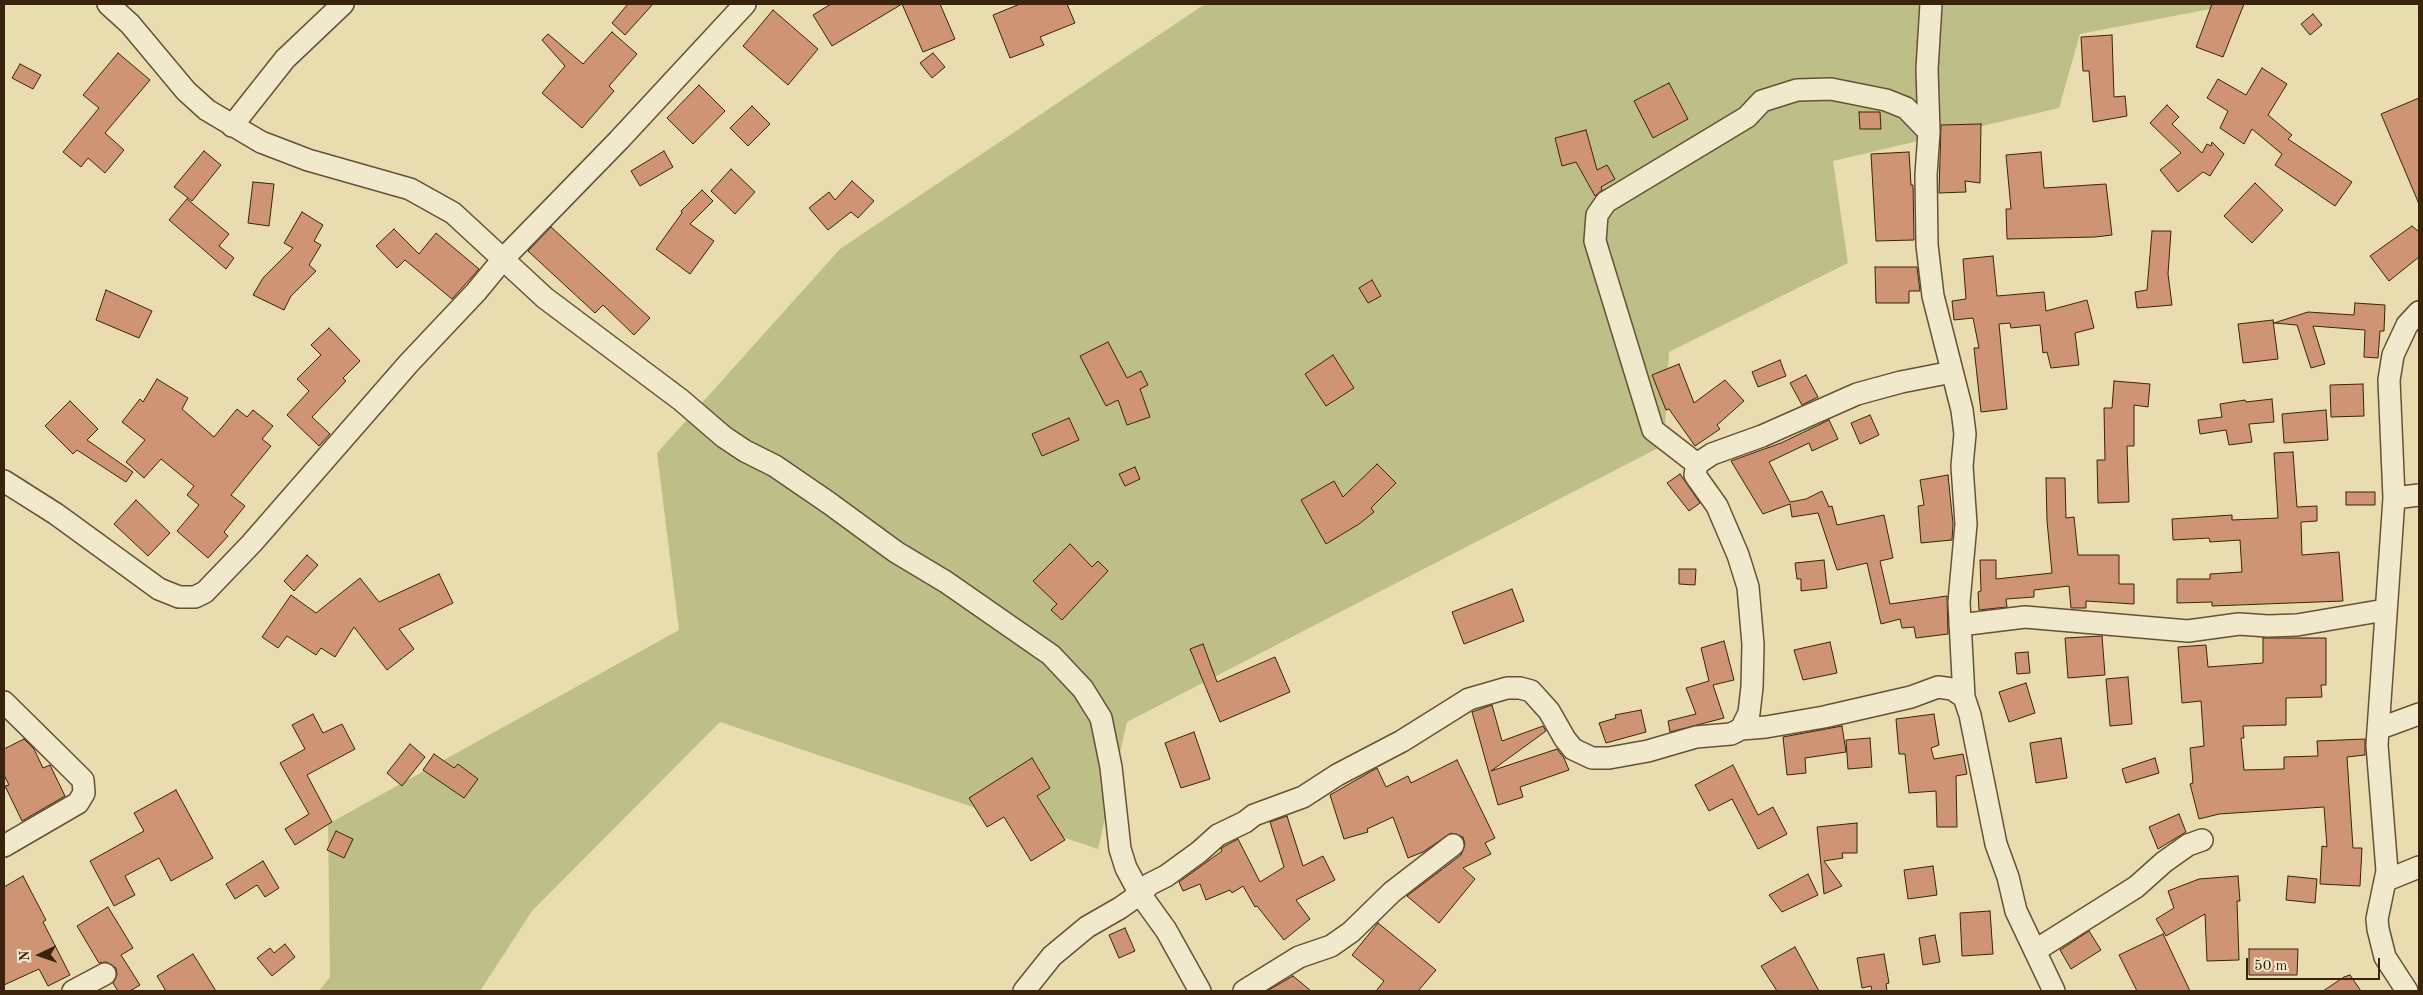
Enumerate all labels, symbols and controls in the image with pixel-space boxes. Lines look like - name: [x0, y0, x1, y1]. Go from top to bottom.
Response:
- north arrow: [15, 930, 65, 980]
- scale bar: [2248, 948, 2382, 980]
- text: N: [18, 950, 32, 962]
- text: 50 m: [2254, 959, 2288, 974]

